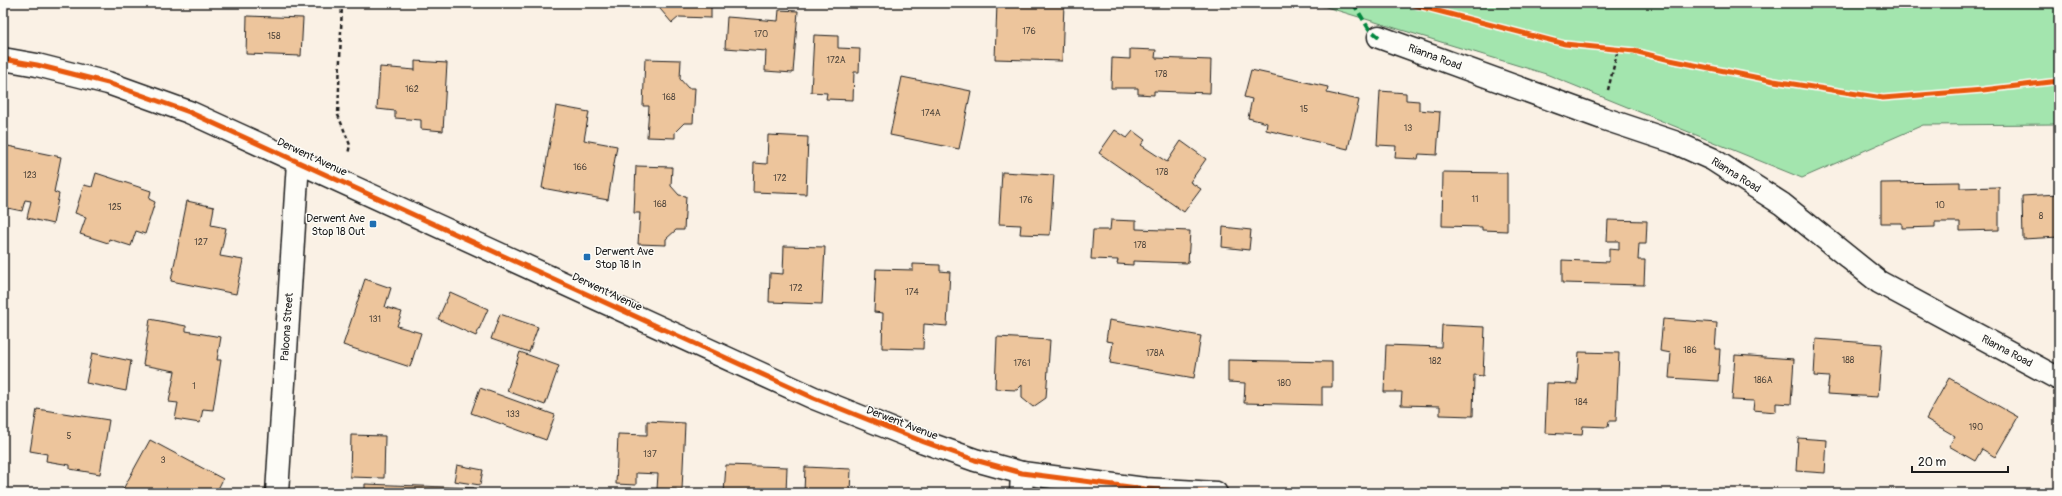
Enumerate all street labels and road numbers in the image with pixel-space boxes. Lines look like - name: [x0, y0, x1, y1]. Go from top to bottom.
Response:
- street label: Rianna Road: [1407, 41, 1463, 73]
- street label: Derwent Avenue: [275, 135, 350, 179]
- street label: Rianna Road: [1709, 155, 1763, 195]
- street label: Derwent Avenue: [570, 270, 645, 314]
- street label: Paloona Street: [278, 292, 296, 362]
- street label: Rianna Road: [1979, 332, 2035, 370]
- street label: Derwent Avenue: [864, 403, 940, 443]

